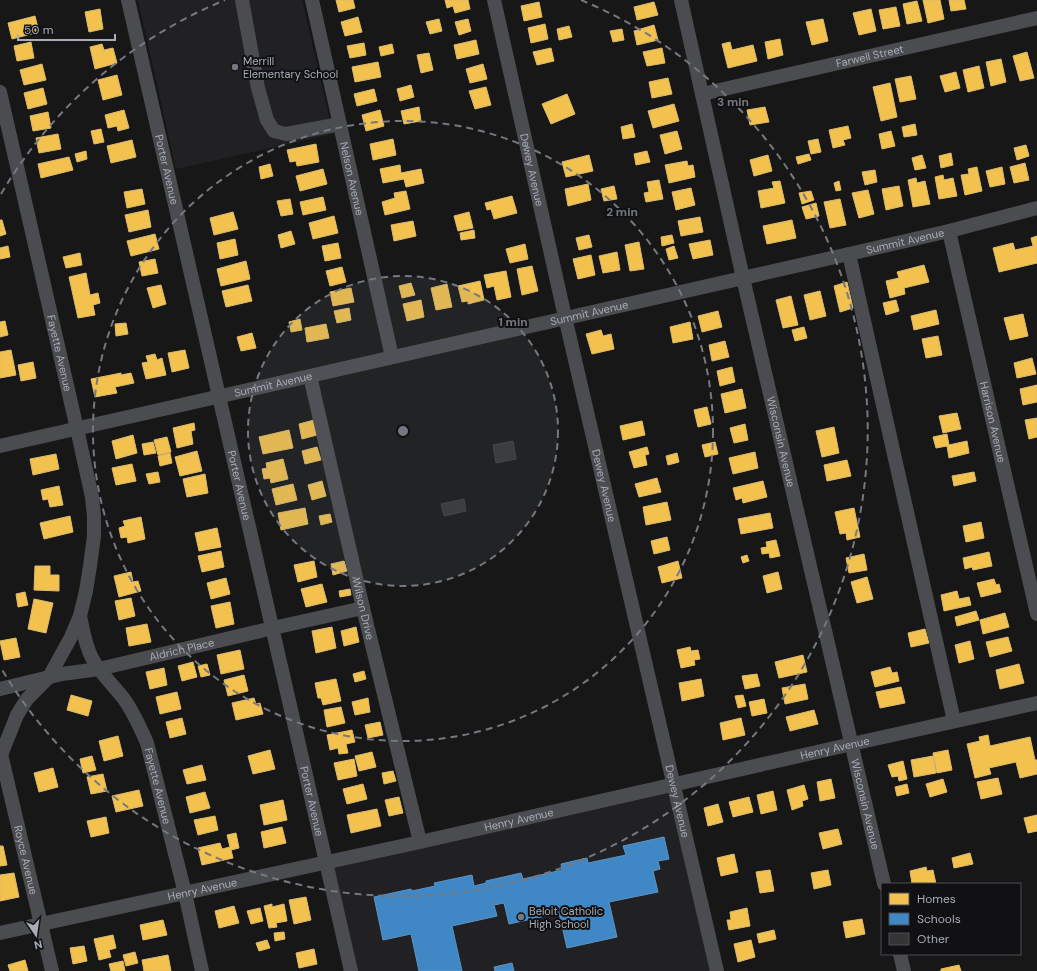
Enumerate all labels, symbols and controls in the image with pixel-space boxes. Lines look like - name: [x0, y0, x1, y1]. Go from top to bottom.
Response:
- scale bar: [18, 16, 115, 42]
- text: 50 m: [24, 22, 53, 38]
- street label: Farwell Street: [835, 41, 905, 70]
- place label: Merrill Elementary School: [243, 54, 338, 81]
- marker: Merrill Elementary School: [230, 62, 240, 72]
- text: 3 min: [717, 94, 749, 110]
- street label: Dewey Avenue: [517, 132, 547, 208]
- street label: Porter Avenue: [152, 133, 182, 206]
- street label: Nelson Avenue: [337, 140, 367, 217]
- text: 2 min: [606, 204, 638, 220]
- street label: Summit Avenue: [865, 225, 945, 257]
- street label: Summit Avenue: [549, 297, 630, 328]
- street label: Fayette Avenue: [44, 314, 75, 393]
- text: 1 min: [498, 314, 528, 330]
- street label: Summit Avenue: [233, 369, 313, 400]
- street label: Harrison Avenue: [977, 380, 1009, 464]
- street label: Wisconsin Avenue: [764, 395, 798, 489]
- centre of rings: [396, 424, 410, 438]
- street label: Dewey Avenue: [589, 448, 619, 523]
- street label: Porter Avenue: [225, 449, 254, 522]
- street label: Wilson Drive: [349, 577, 378, 641]
- street label: Aldrich Place: [148, 635, 215, 664]
- street label: Henry Avenue: [799, 733, 871, 763]
- street label: Fayette Avenue: [142, 746, 174, 826]
- street label: Wisconsin Avenue: [848, 757, 883, 851]
- street label: Dewey Avenue: [662, 763, 693, 839]
- street label: Porter Avenue: [297, 765, 327, 838]
- street label: Henry Avenue: [483, 805, 555, 834]
- street label: Royce Avenue: [11, 824, 41, 896]
- street label: Henry Avenue: [166, 875, 238, 903]
- legend: [881, 883, 1021, 955]
- text: Homes: [917, 891, 956, 907]
- place label: Beloit Catholic High School: [529, 904, 603, 931]
- text: Schools: [917, 911, 961, 927]
- marker: Beloit Catholic High School: [516, 912, 526, 922]
- north arrow: [16, 915, 56, 955]
- text: Other: [917, 931, 950, 947]
- text: N: [33, 937, 44, 952]

